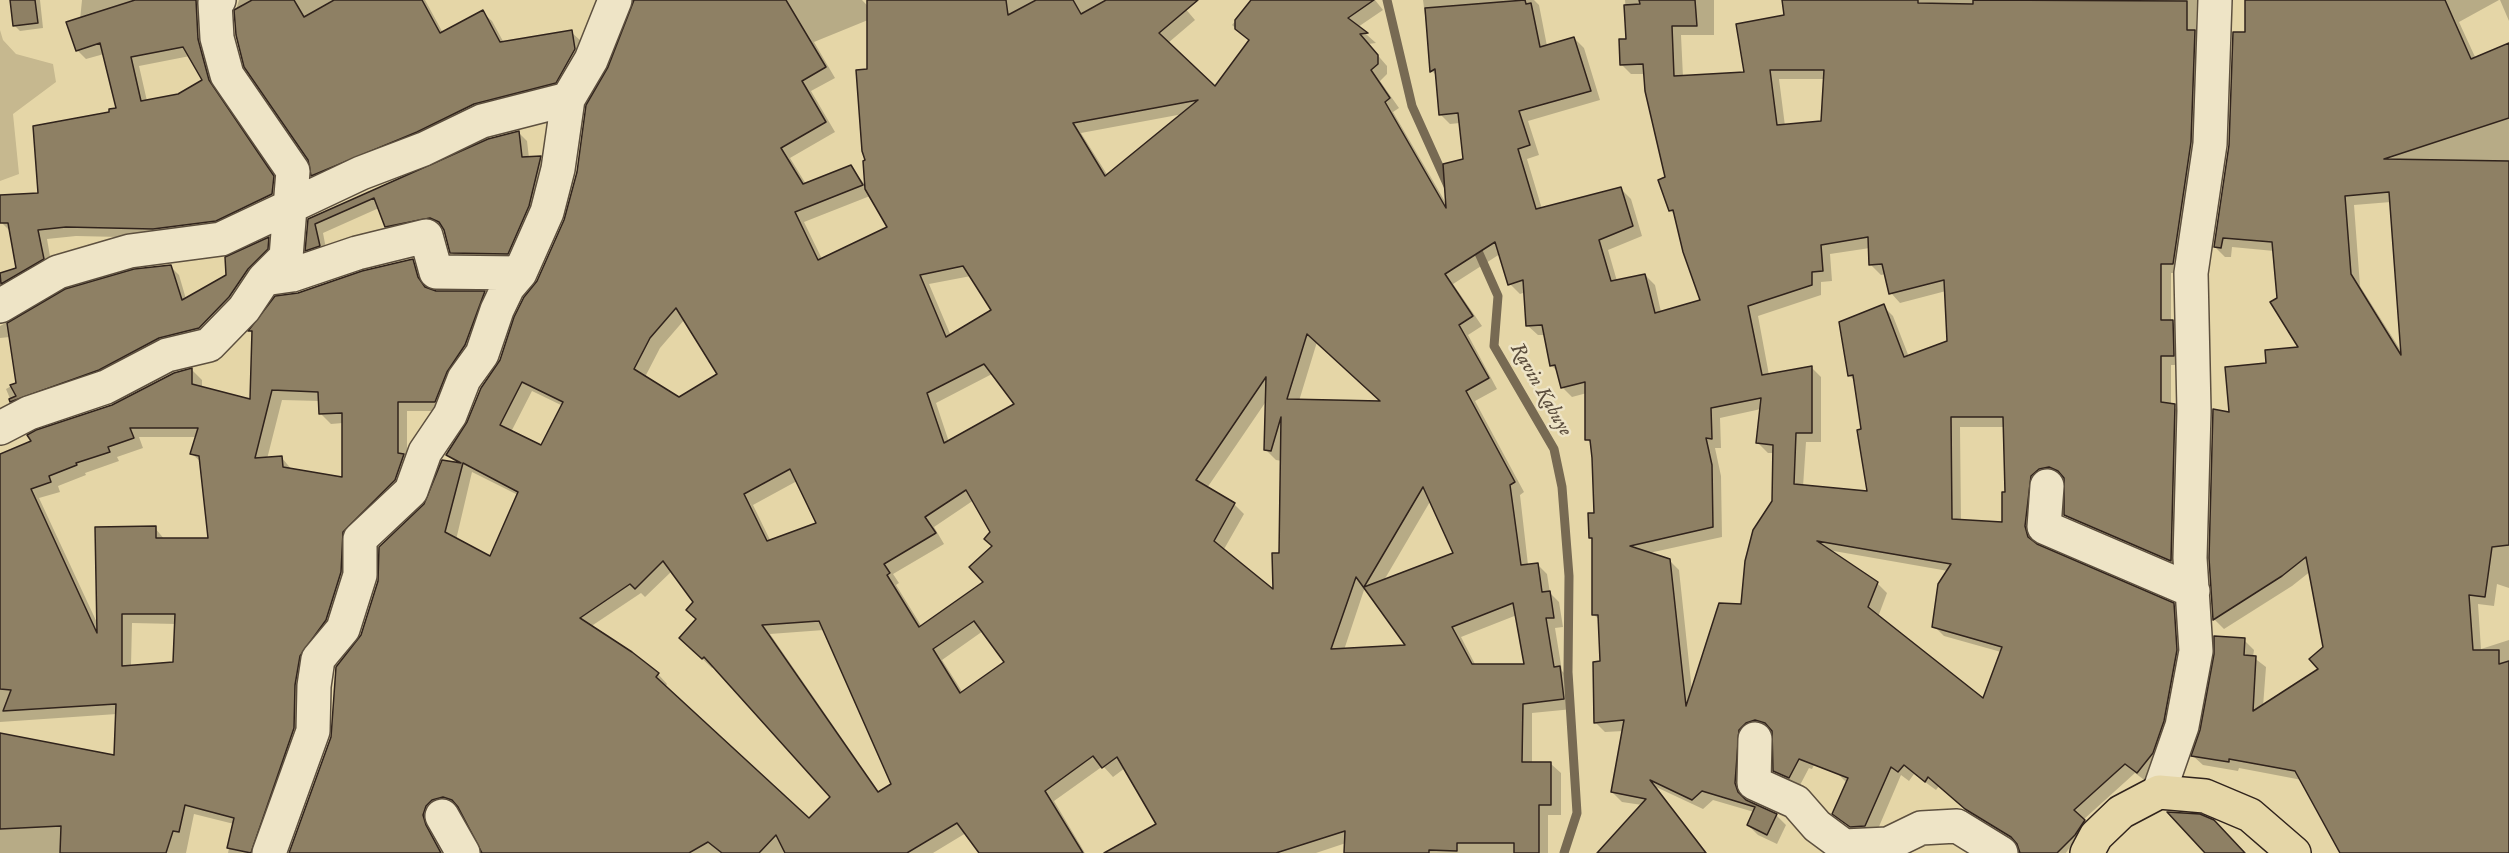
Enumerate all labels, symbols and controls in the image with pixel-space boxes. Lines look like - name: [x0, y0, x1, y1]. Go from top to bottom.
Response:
- water label: Ravin Kabuye: [1504, 339, 1576, 441]

